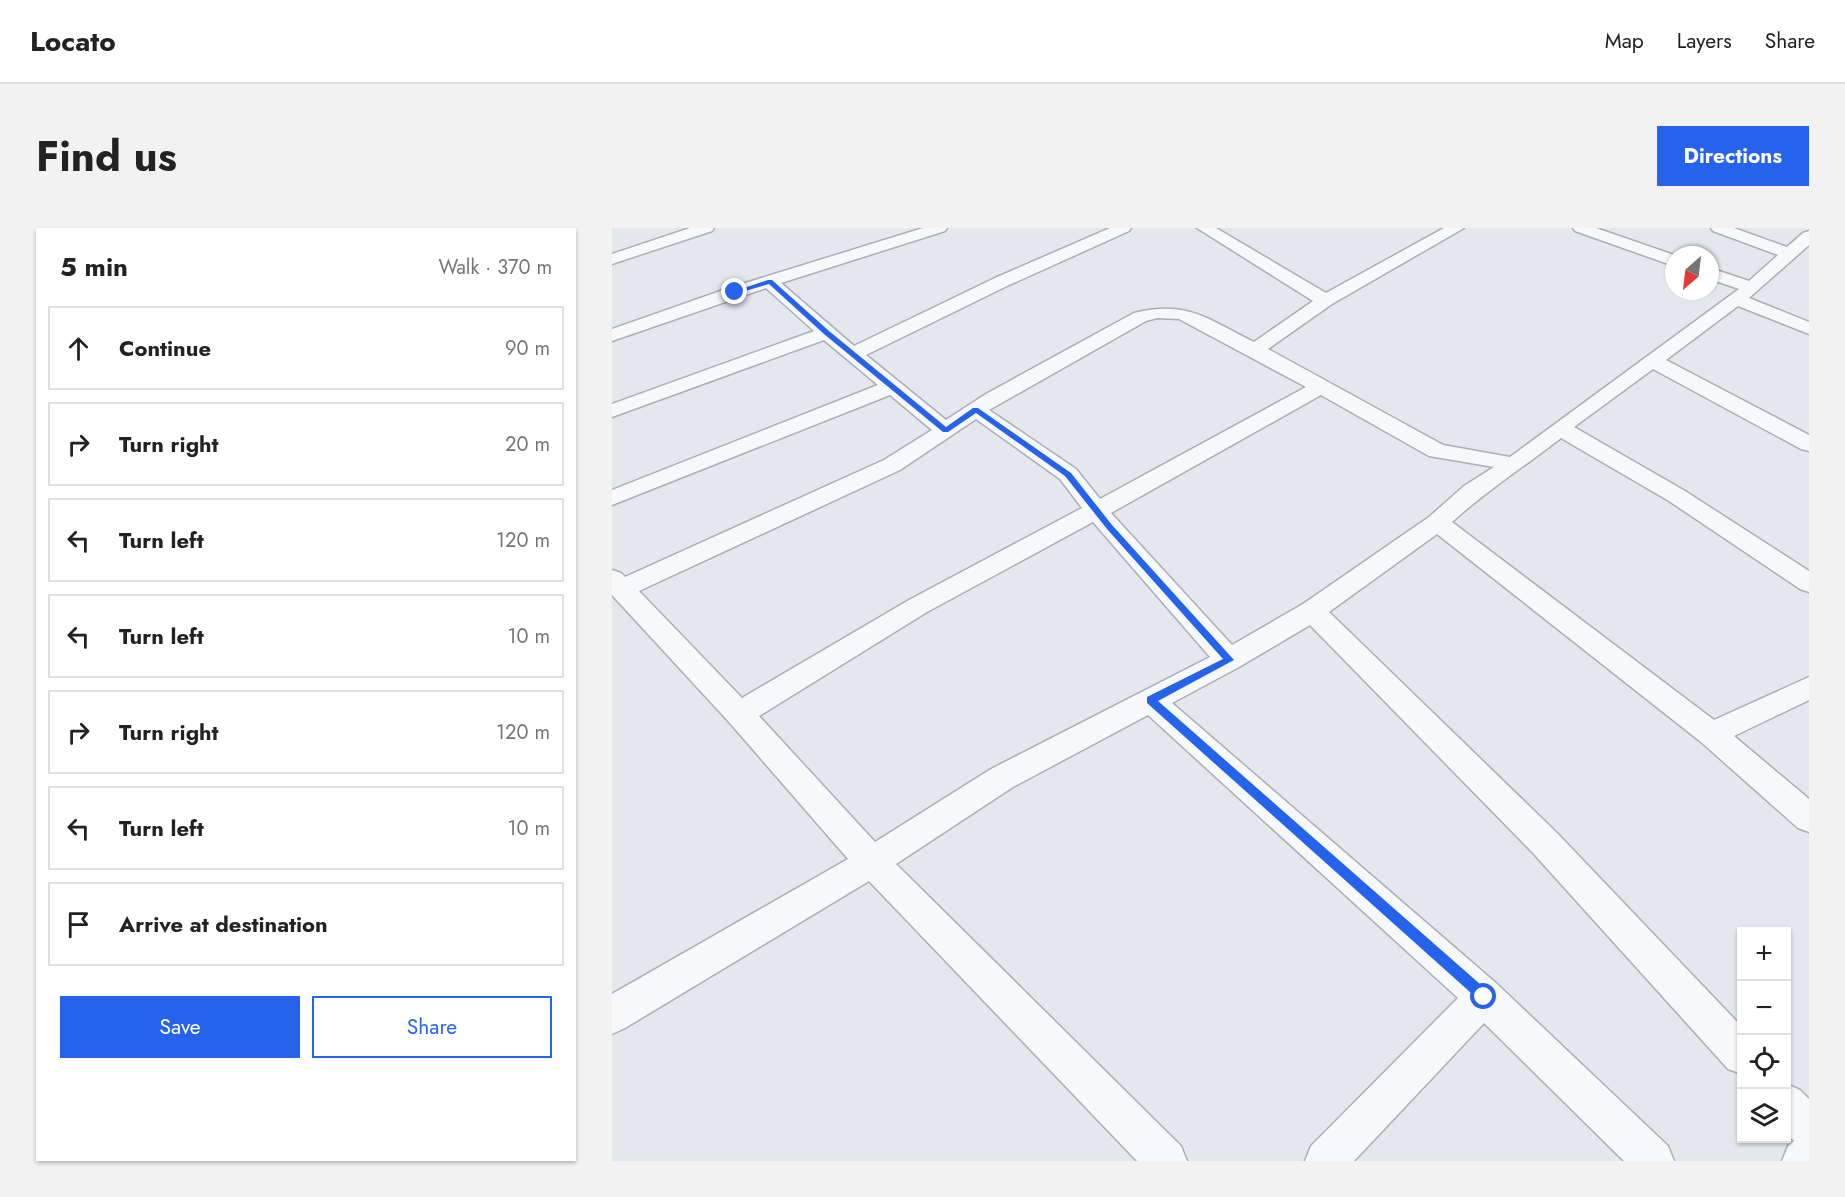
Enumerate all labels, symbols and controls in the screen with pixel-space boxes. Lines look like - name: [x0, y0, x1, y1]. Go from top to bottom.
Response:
- text: Locato: [30, 21, 116, 62]
- text: Map: [1605, 26, 1644, 56]
- text: Layers: [1677, 26, 1732, 56]
- text: Share: [1765, 26, 1815, 56]
- text: Find us: [36, 126, 177, 187]
- button: Directions: [1657, 126, 1809, 186]
- north arrow: [1665, 246, 1719, 300]
- text: 5 min: [60, 248, 128, 286]
- text: Walk · 370 m: [438, 253, 552, 282]
- route end: [721, 278, 747, 304]
- icon: ahead: [62, 332, 95, 365]
- text: Continue: [119, 332, 211, 364]
- text: 90 m: [505, 334, 550, 363]
- icon: right: [62, 428, 95, 461]
- text: Turn right: [119, 428, 219, 460]
- text: 20 m: [505, 430, 550, 459]
- icon: left: [62, 524, 95, 557]
- text: Turn left: [119, 524, 204, 556]
- text: 120 m: [496, 526, 550, 555]
- icon: left: [62, 620, 95, 653]
- text: Turn left: [119, 620, 204, 652]
- text: 10 m: [507, 622, 550, 651]
- icon: right: [62, 716, 95, 749]
- text: Turn right: [119, 716, 219, 748]
- text: 120 m: [496, 718, 550, 747]
- icon: left: [62, 812, 95, 845]
- text: Turn left: [119, 812, 204, 844]
- text: 10 m: [507, 814, 550, 843]
- icon: arrive: [62, 908, 95, 941]
- text: Arrive at destination: [119, 908, 328, 940]
- map controls: [1737, 927, 1791, 1143]
- button: +: [1737, 927, 1791, 981]
- button: −: [1737, 981, 1791, 1035]
- route start: [1470, 983, 1496, 1009]
- button: Save: [60, 996, 300, 1058]
- button: Share: [312, 996, 552, 1058]
- button: locate: [1737, 1035, 1791, 1089]
- button: layers: [1737, 1089, 1791, 1143]

